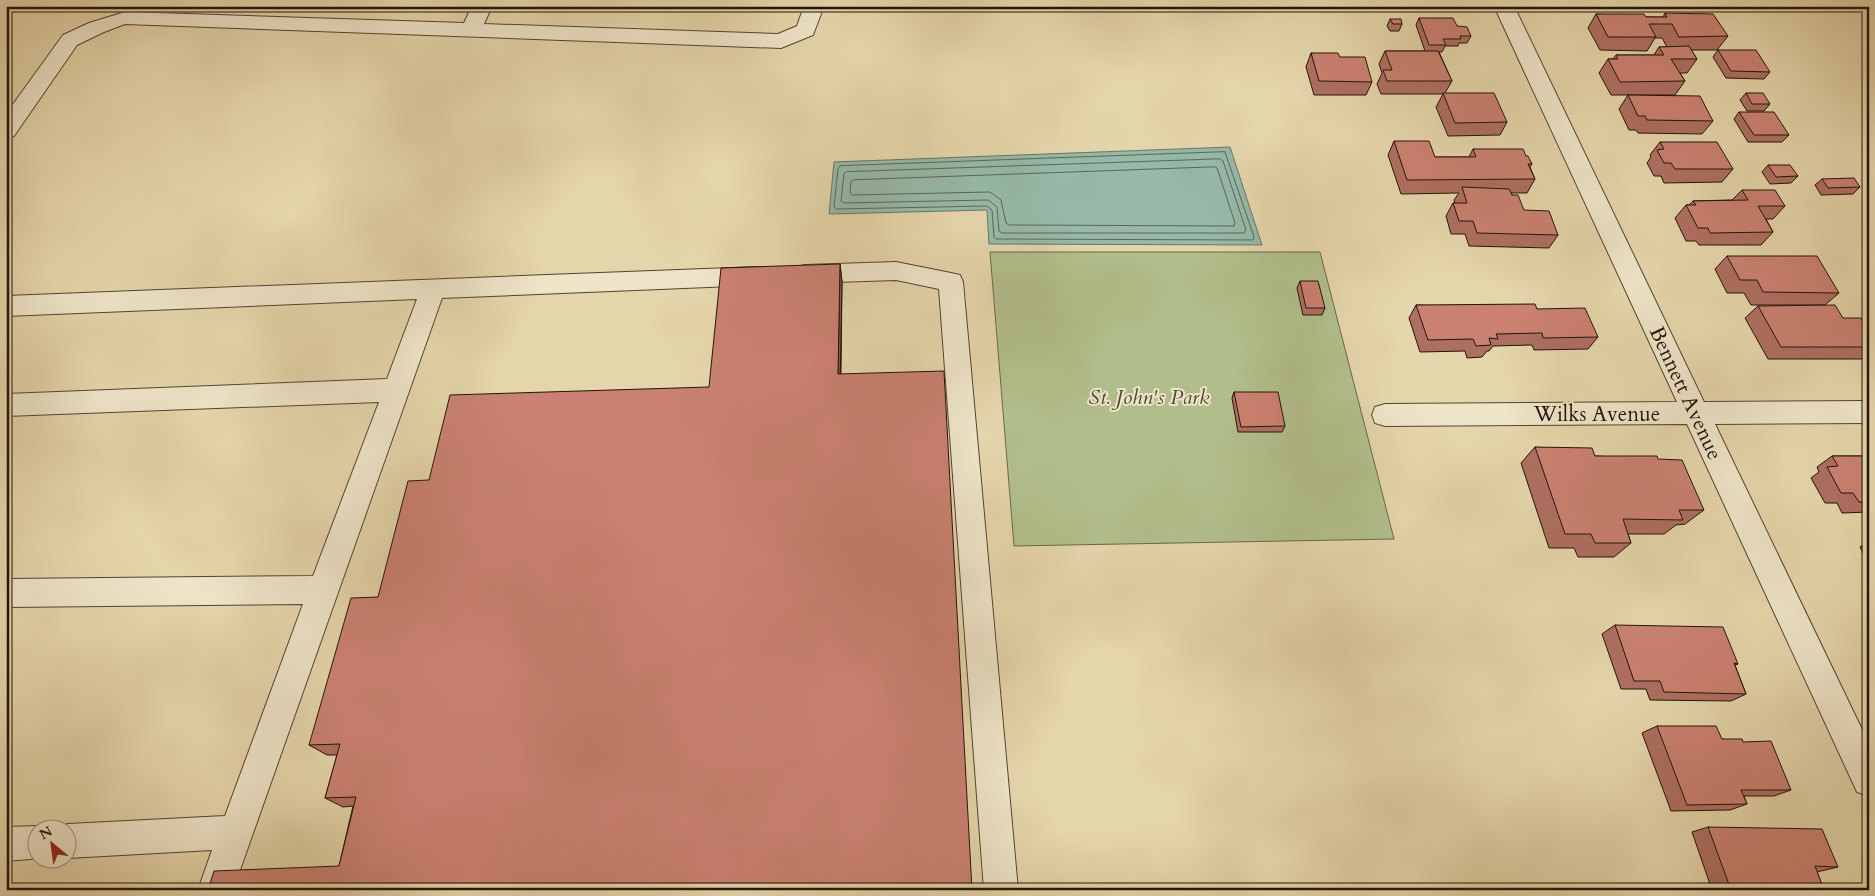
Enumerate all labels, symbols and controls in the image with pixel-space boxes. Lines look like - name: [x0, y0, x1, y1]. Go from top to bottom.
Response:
- street label: Bennett Avenue: [1642, 322, 1729, 465]
- park label: St. John's Park: [1089, 383, 1210, 412]
- street label: Wilks Avenue: [1533, 400, 1660, 429]
- north arrow: [28, 818, 78, 868]
- text: N: [36, 822, 56, 844]

